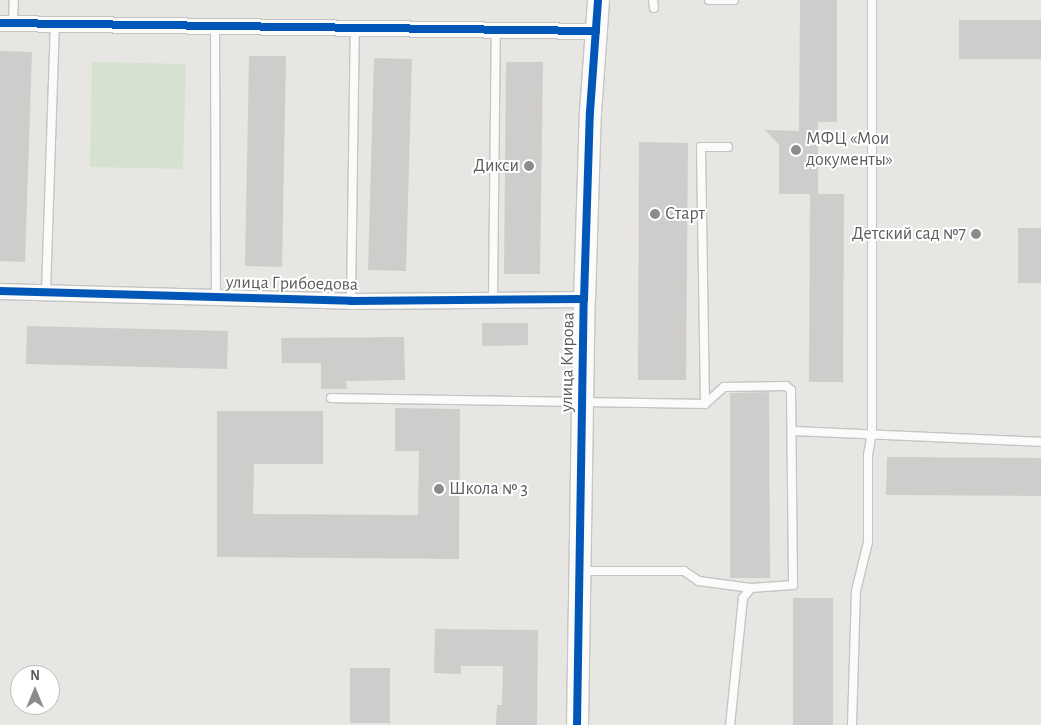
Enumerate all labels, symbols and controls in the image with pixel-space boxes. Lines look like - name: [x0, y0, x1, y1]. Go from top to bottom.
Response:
- place label: МФЦ «Мои документы»: [806, 129, 893, 172]
- marker: МФЦ «Мои документы»: [790, 144, 802, 156]
- place label: Дикси: [474, 155, 519, 177]
- marker: Дикси: [523, 160, 535, 172]
- place label: Старт: [665, 203, 705, 225]
- marker: Старт: [649, 208, 661, 220]
- place label: Детский сад №7: [852, 223, 966, 245]
- marker: Детский сад №7: [970, 228, 982, 240]
- street label: улица Грибоедова: [226, 272, 358, 296]
- street label: улица Кирова: [556, 312, 580, 412]
- place label: Школа № 3: [449, 478, 528, 500]
- marker: Школа № 3: [433, 483, 445, 495]
- north arrow: [10, 665, 60, 715]
- text: N: [30, 669, 40, 683]

